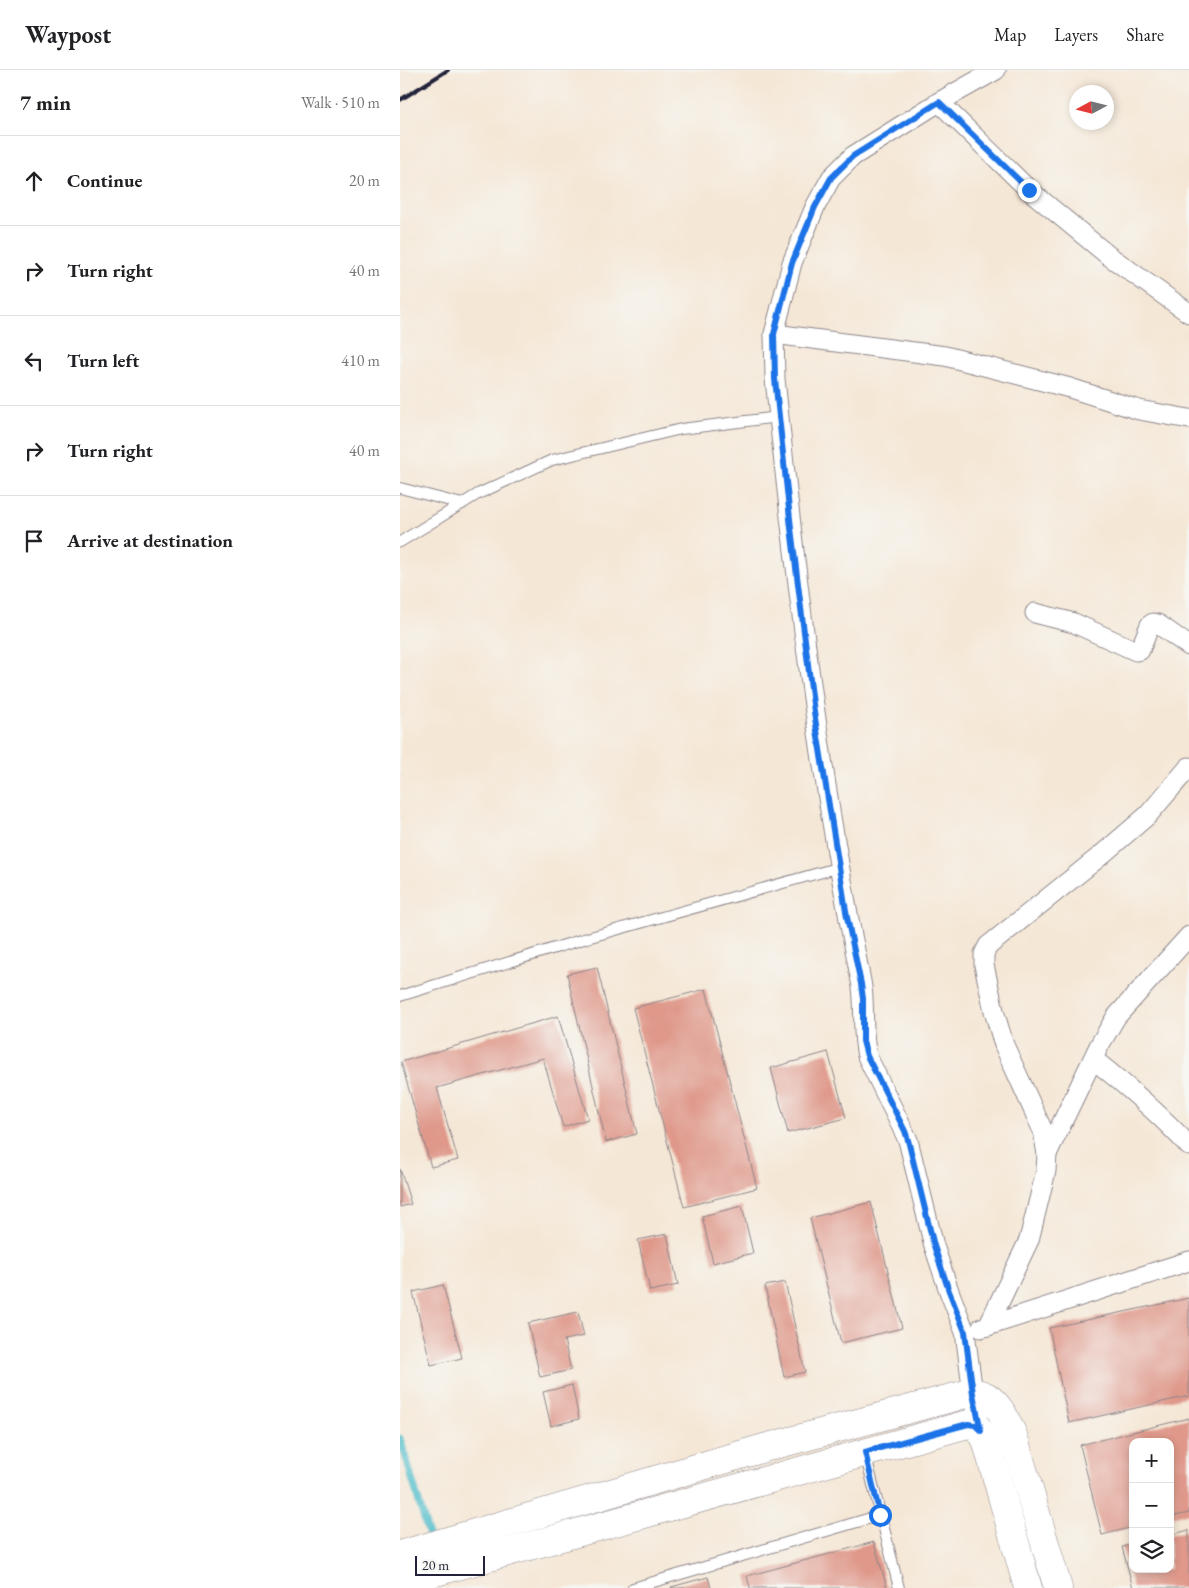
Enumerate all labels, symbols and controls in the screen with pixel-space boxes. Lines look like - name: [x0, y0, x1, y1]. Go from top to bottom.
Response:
- text: Waypost: [25, 19, 111, 50]
- text: Map: [994, 23, 1026, 46]
- text: Layers: [1054, 23, 1098, 46]
- text: Share: [1126, 23, 1164, 46]
- north arrow: [1069, 85, 1114, 130]
- text: 7 min: [20, 89, 71, 116]
- text: Walk · 510 m: [301, 92, 380, 113]
- icon: ahead: [20, 167, 48, 195]
- text: Continue: [67, 168, 142, 193]
- text: 20 m: [349, 170, 380, 191]
- route end: [1018, 179, 1041, 202]
- icon: right: [20, 257, 48, 285]
- text: Turn right: [67, 258, 153, 283]
- text: 40 m: [349, 260, 380, 281]
- icon: left: [20, 347, 48, 375]
- text: Turn left: [67, 348, 139, 373]
- text: 410 m: [341, 350, 380, 371]
- icon: right: [20, 437, 48, 465]
- text: Turn right: [67, 438, 153, 463]
- text: 40 m: [349, 440, 380, 461]
- icon: arrive: [20, 527, 48, 555]
- text: Arrive at destination: [67, 528, 233, 553]
- map controls: [1129, 1438, 1174, 1573]
- button: +: [1129, 1438, 1174, 1483]
- button: −: [1129, 1483, 1174, 1528]
- route start: [869, 1504, 892, 1527]
- button: layers: [1129, 1528, 1174, 1573]
- scale bar: [415, 1553, 485, 1576]
- text: 20 m: [422, 1556, 449, 1574]

